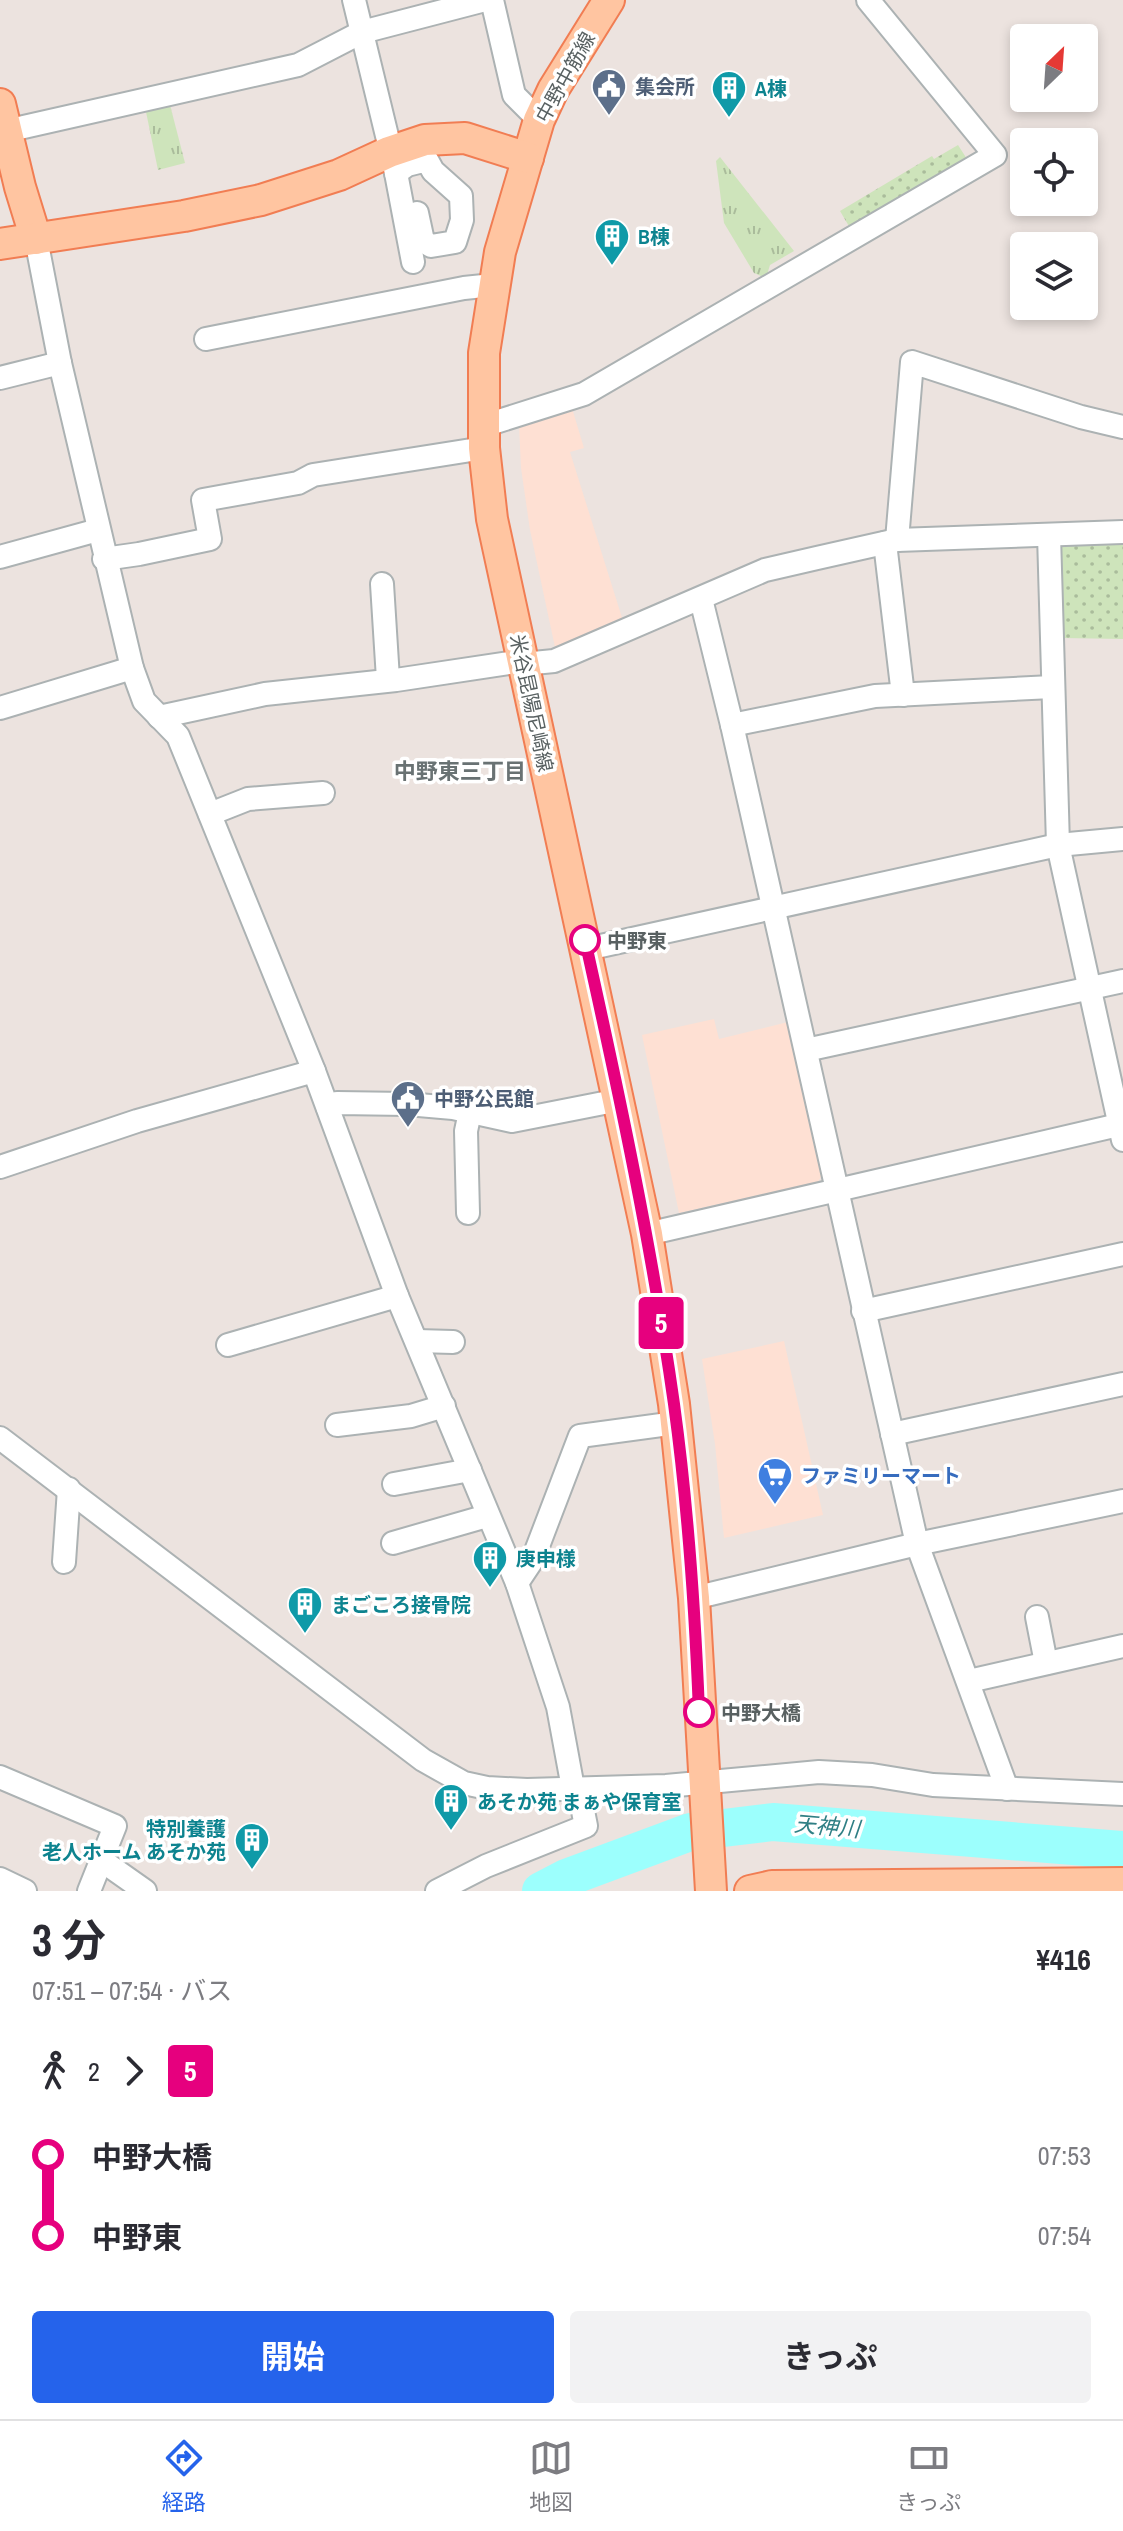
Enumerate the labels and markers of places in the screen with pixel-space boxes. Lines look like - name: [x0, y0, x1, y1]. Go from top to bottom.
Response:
- public building icon: 集会所: [590, 67, 628, 117]
- building icon: A棟: [710, 69, 748, 119]
- place label: 集会所: [635, 73, 695, 100]
- place label: A棟: [755, 75, 787, 102]
- building icon: B棟: [593, 217, 631, 267]
- place label: B棟: [638, 223, 670, 250]
- marker: 中野東: [570, 925, 600, 955]
- place label: 中野東: [607, 927, 667, 954]
- public building icon: 中野公民館: [389, 1079, 427, 1129]
- place label: 中野公民館: [434, 1085, 534, 1112]
- supermarket icon: ファミリーマート: [756, 1456, 794, 1506]
- place label: ファミリーマート: [801, 1462, 961, 1489]
- building icon: 庚申様: [471, 1539, 509, 1589]
- place label: 庚申様: [516, 1545, 576, 1572]
- building icon: まごころ接骨院: [286, 1585, 324, 1635]
- place label: まごころ接骨院: [331, 1591, 471, 1618]
- marker: 中野大橋: [684, 1697, 714, 1727]
- place label: 中野大橋: [721, 1699, 801, 1726]
- building icon: あそか苑 まぁや保育室: [432, 1782, 470, 1832]
- place label: あそか苑 まぁや保育室: [477, 1788, 682, 1815]
- place label: 特別養護 老人ホーム あそか苑: [42, 1815, 226, 1865]
- building icon: 特別養護 老人ホーム あそか苑: [233, 1821, 271, 1871]

